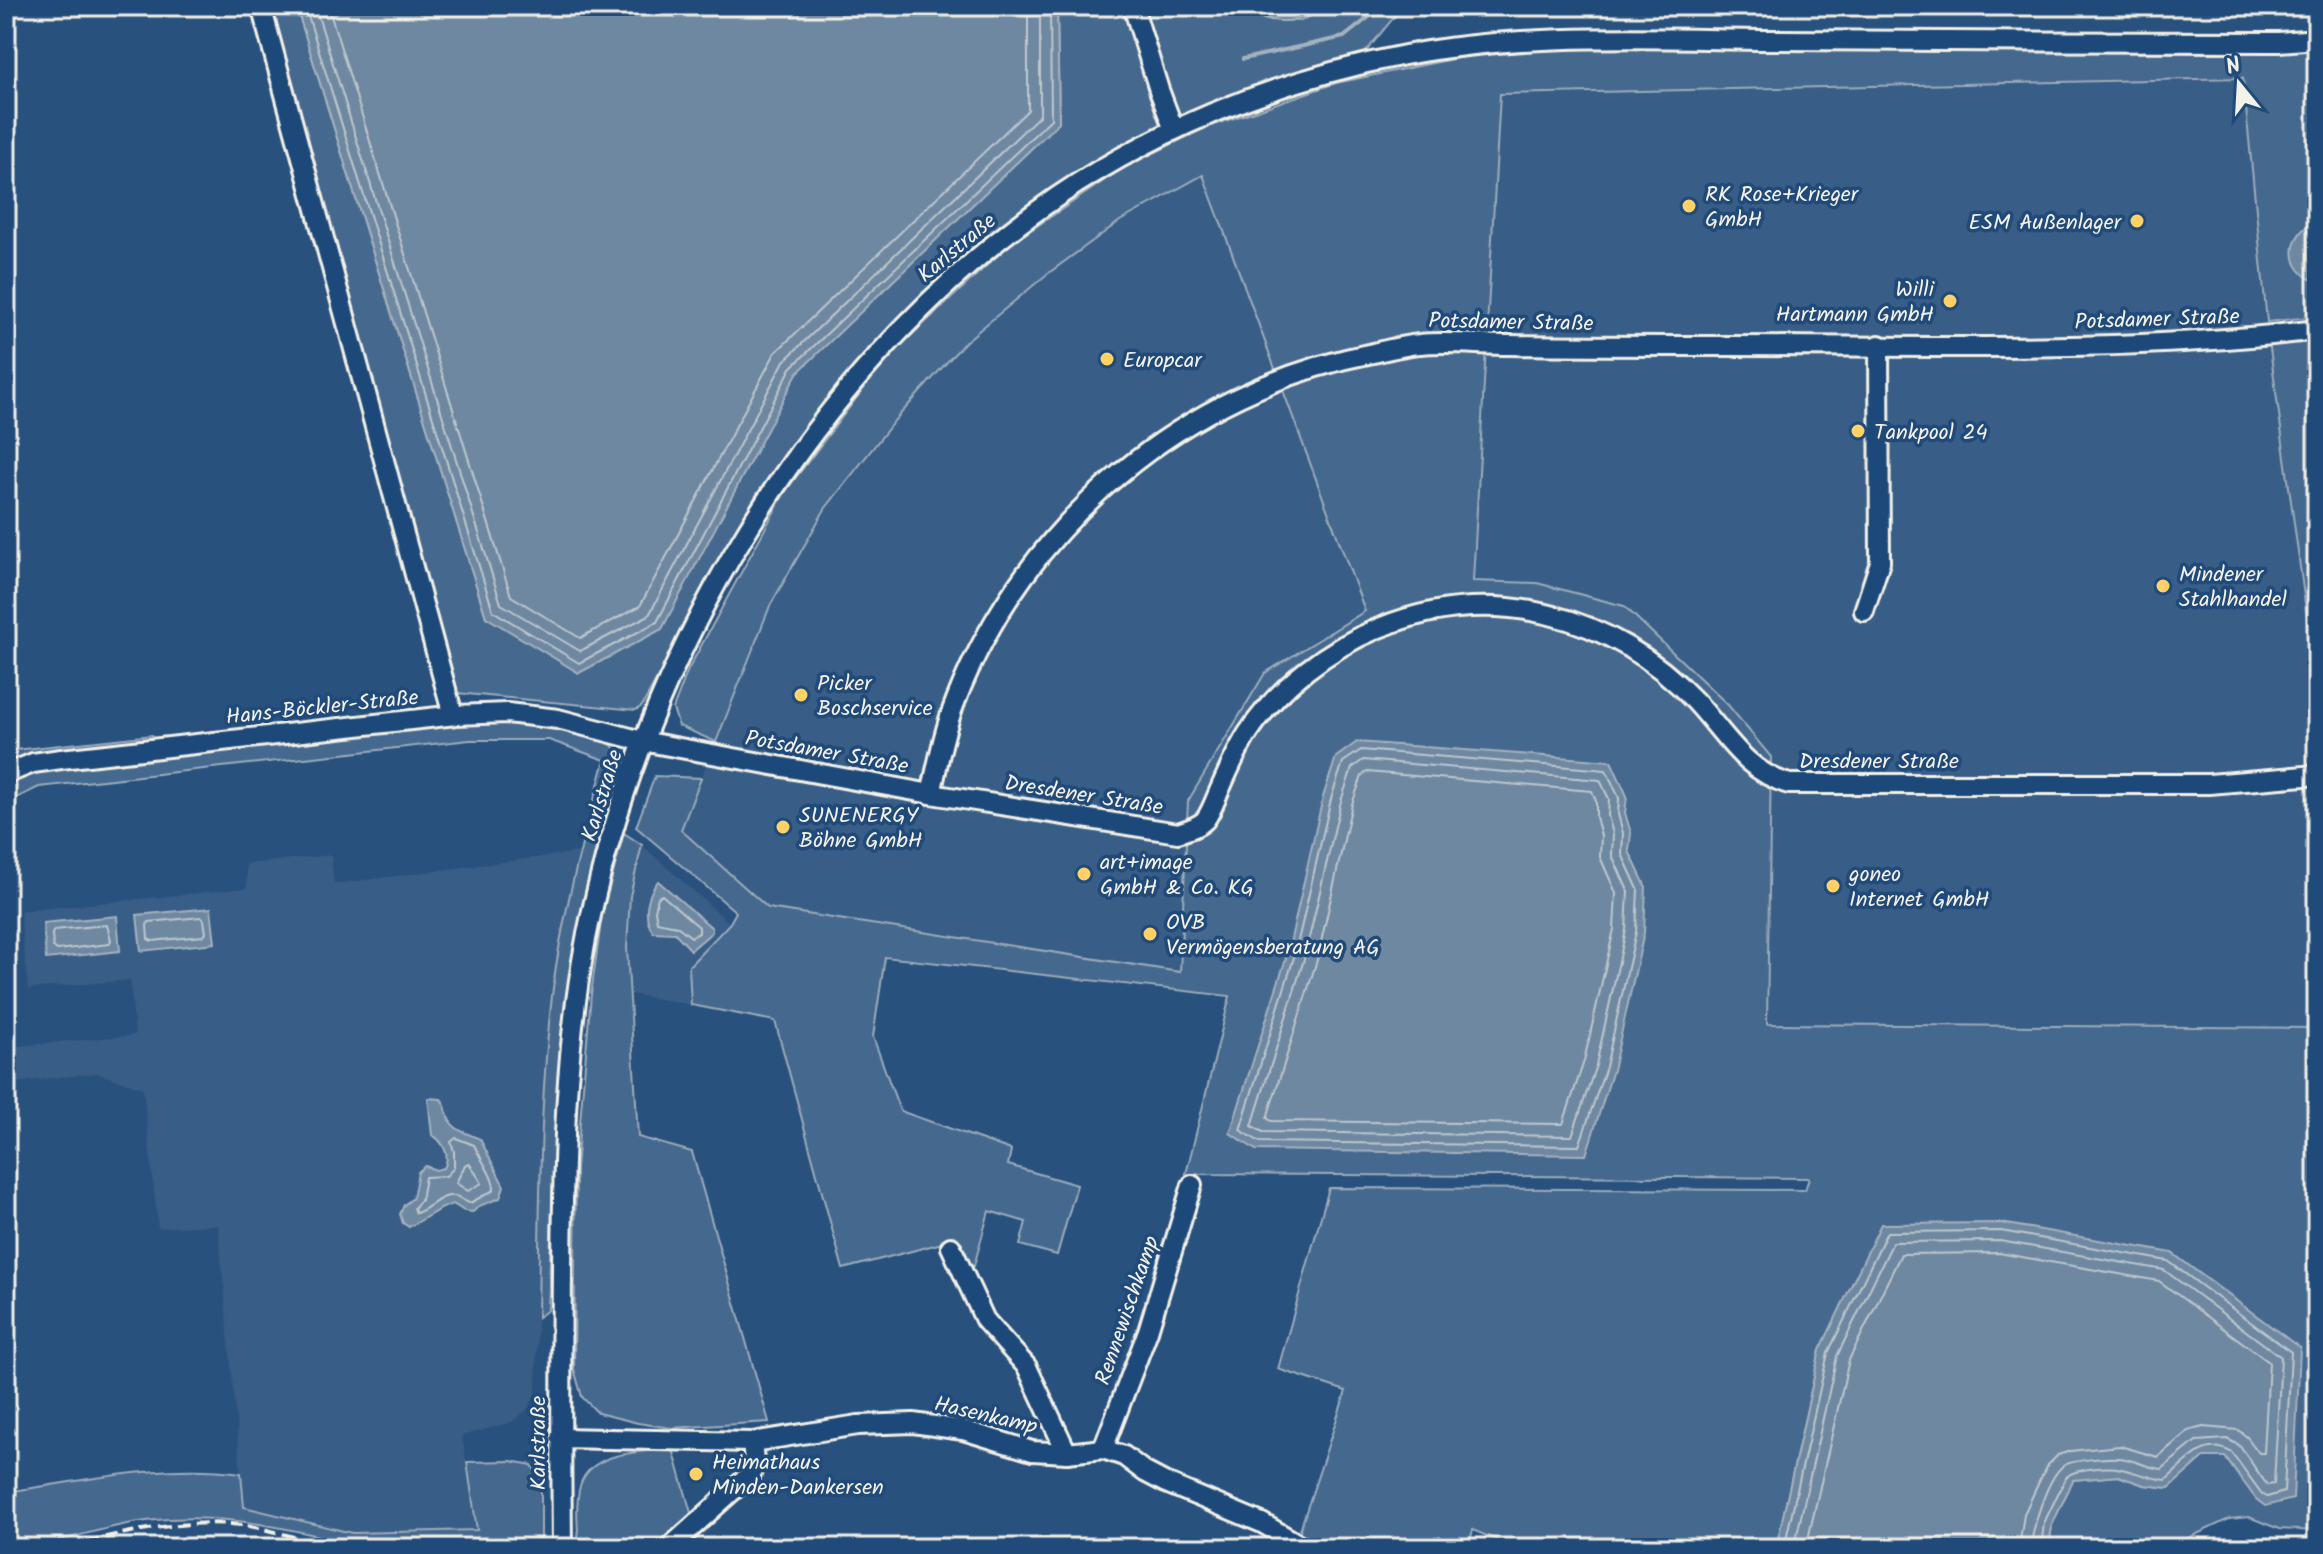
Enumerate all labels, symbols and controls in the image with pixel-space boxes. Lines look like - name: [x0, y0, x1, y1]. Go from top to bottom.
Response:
- north arrow: [2199, 44, 2279, 124]
- text: N: [2222, 49, 2246, 86]
- place label: RK Rose+Krieger GmbH: [1705, 178, 1860, 238]
- marker: RK Rose+Krieger GmbH: [1680, 197, 1698, 215]
- street label: Karlstraße: [910, 205, 1005, 293]
- place label: ESM Außenlager: [1968, 206, 2123, 241]
- marker: ESM Außenlager: [2128, 212, 2146, 230]
- place label: Willi Hartmann GmbH: [1776, 273, 1935, 333]
- marker: Willi Hartmann GmbH: [1941, 292, 1959, 310]
- street label: Potsdamer Straße: [2074, 300, 2240, 341]
- street label: Potsdamer Straße: [1428, 305, 1594, 342]
- place label: Europcar: [1123, 344, 1203, 379]
- marker: Europcar: [1098, 350, 1116, 368]
- place label: Tankpool 24: [1874, 416, 1988, 451]
- marker: Tankpool 24: [1849, 422, 1867, 440]
- place label: Mindener Stahlhandel: [2179, 558, 2287, 618]
- marker: Mindener Stahlhandel: [2154, 577, 2172, 595]
- place label: Picker Boschservice: [817, 667, 933, 727]
- street label: Hans-Böckler-Straße: [224, 681, 420, 736]
- marker: Picker Boschservice: [792, 686, 810, 704]
- street label: Potsdamer Straße: [742, 722, 911, 785]
- street label: Karlstraße: [573, 745, 634, 846]
- street label: Dresdener Straße: [1799, 745, 1959, 780]
- street label: Dresdener Straße: [1002, 767, 1165, 826]
- place label: SUNENERGY Böhne GmbH: [799, 799, 922, 859]
- marker: SUNENERGY Böhne GmbH: [774, 818, 792, 836]
- place label: art+image GmbH & Co. KG: [1100, 846, 1254, 906]
- place label: goneo Internet GmbH: [1848, 858, 1989, 918]
- marker: art+image GmbH & Co. KG: [1075, 865, 1093, 883]
- marker: goneo Internet GmbH: [1824, 877, 1842, 895]
- place label: OVB Vermögensberatung AG: [1166, 906, 1380, 966]
- marker: OVB Vermögensberatung AG: [1141, 925, 1159, 943]
- street label: Rennewischkamp: [1086, 1231, 1170, 1390]
- street label: Hasenkamp: [930, 1388, 1041, 1445]
- street label: Karlstraße: [522, 1396, 557, 1490]
- place label: Heimathaus Minden-Dankersen: [712, 1446, 884, 1506]
- marker: Heimathaus Minden-Dankersen: [687, 1465, 705, 1483]

